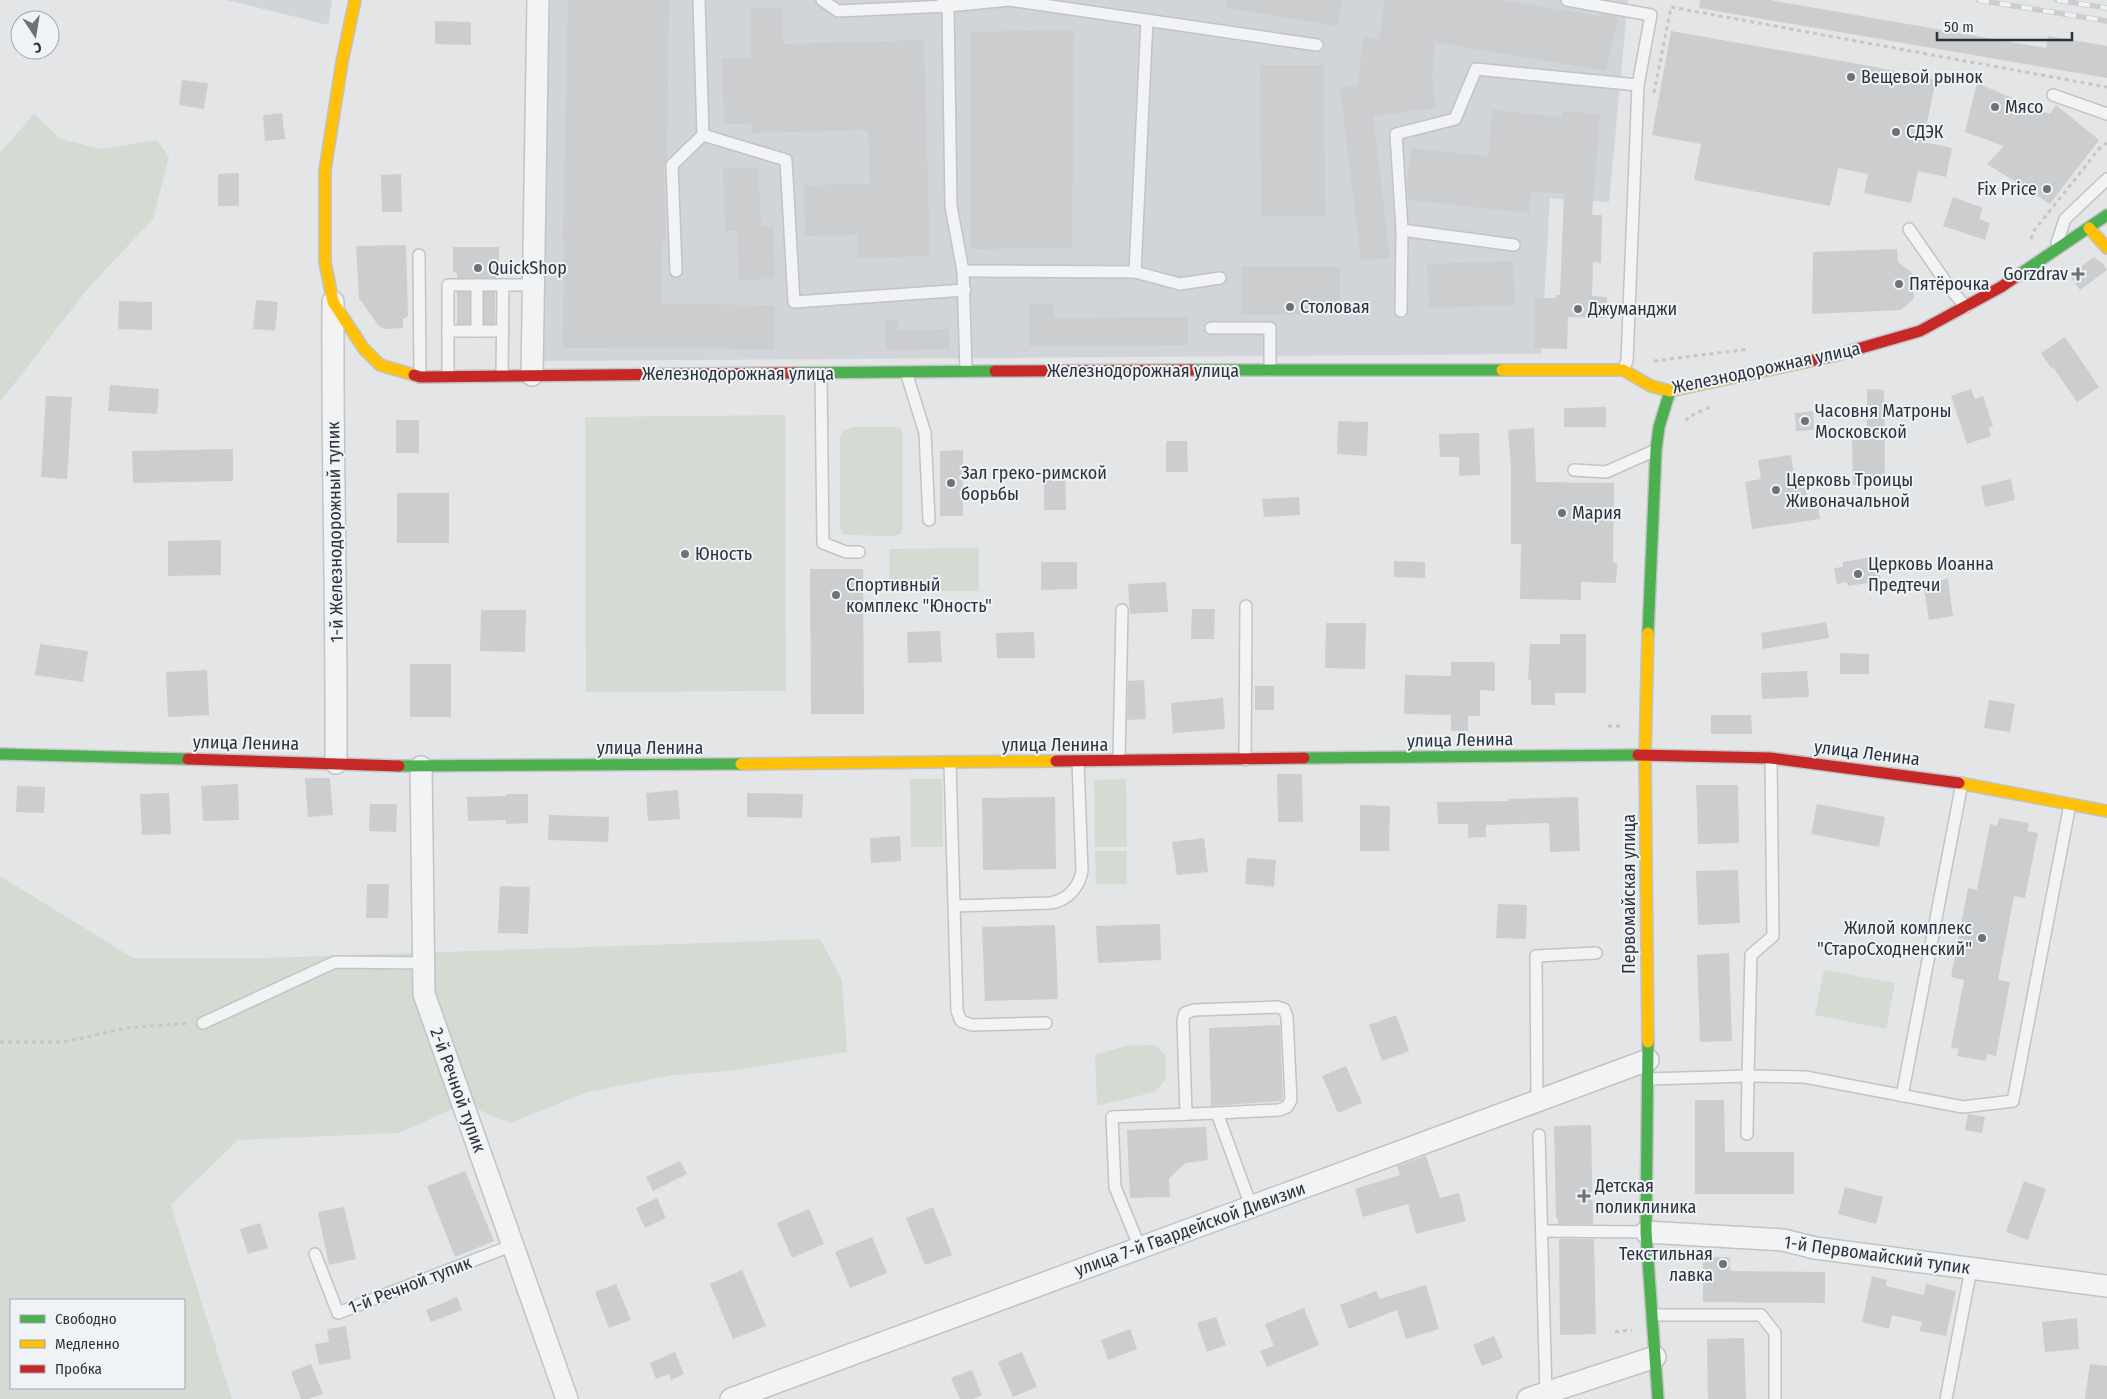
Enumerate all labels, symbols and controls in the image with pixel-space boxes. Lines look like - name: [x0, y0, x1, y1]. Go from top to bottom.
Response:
- north arrow: [10, 10, 60, 60]
- scale bar: [1937, 10, 2072, 42]
- text: 50 m: [1944, 18, 1974, 36]
- text: С: [32, 38, 43, 56]
- place label: Вещевой рынок: [1861, 66, 1983, 88]
- marker: Вещевой рынок: [1845, 71, 1857, 83]
- place label: Мясо: [2005, 96, 2044, 118]
- marker: Мясо: [1989, 101, 2001, 113]
- place label: СДЭК: [1906, 121, 1944, 143]
- marker: СДЭК: [1890, 126, 1902, 138]
- place label: Fix Price: [1977, 178, 2037, 200]
- marker: Fix Price: [2041, 183, 2053, 195]
- place label: QuickShop: [488, 257, 567, 279]
- marker: QuickShop: [472, 262, 484, 274]
- place label: Gorzdrav: [2003, 263, 2068, 285]
- marker: Gorzdrav: [2072, 268, 2084, 280]
- place label: Пятёрочка: [1909, 273, 1990, 295]
- marker: Пятёрочка: [1893, 278, 1905, 290]
- place label: Столовая: [1300, 296, 1370, 318]
- place label: Джуманджи: [1587, 298, 1677, 320]
- marker: Столовая: [1284, 301, 1296, 313]
- marker: Джуманджи: [1572, 303, 1584, 315]
- street label: Железнодорожная улица: [1670, 337, 1862, 399]
- street label: Железнодорожная улица: [1047, 360, 1239, 382]
- street label: Железнодорожная улица: [642, 363, 834, 385]
- place label: Часовня Матроны Московской: [1815, 400, 1952, 443]
- marker: Часовня Матроны Московской: [1799, 415, 1811, 427]
- street label: 1-й Железнодорожный тупик: [322, 421, 348, 643]
- place label: Зал греко-римской борьбы: [961, 462, 1107, 505]
- place label: Церковь Троицы Живоначальной: [1786, 469, 1913, 512]
- marker: Зал греко-римской борьбы: [945, 477, 957, 489]
- marker: Церковь Троицы Живоначальной: [1770, 484, 1782, 496]
- place label: Мария: [1572, 502, 1622, 524]
- marker: Мария: [1556, 507, 1568, 519]
- place label: Юность: [695, 543, 752, 565]
- marker: Юность: [679, 548, 691, 560]
- place label: Церковь Иоанна Предтечи: [1868, 553, 1994, 596]
- marker: Церковь Иоанна Предтечи: [1852, 568, 1864, 580]
- place label: Спортивный комплекс "Юность": [846, 574, 992, 617]
- marker: Спортивный комплекс "Юность": [830, 589, 842, 601]
- street label: улица Ленина: [1407, 728, 1514, 752]
- street label: улица Ленина: [193, 731, 300, 755]
- street label: улица Ленина: [1002, 734, 1108, 756]
- street label: улица Ленина: [1813, 736, 1921, 770]
- street label: улица Ленина: [597, 737, 703, 759]
- street label: Первомайская улица: [1618, 814, 1640, 974]
- place label: Жилой комплекс "СтароСходненский": [1817, 917, 1972, 960]
- marker: Жилой комплекс "СтароСходненский": [1976, 932, 1988, 944]
- street label: 2-й Речной тупик: [425, 1025, 491, 1156]
- place label: Детская поликлиника: [1594, 1175, 1697, 1218]
- street label: улица 7-й Гвардейской Дивизии: [1072, 1177, 1308, 1281]
- marker: Детская поликлиника: [1577, 1189, 1591, 1203]
- street label: 1-й Первомайский тупик: [1783, 1231, 1972, 1279]
- place label: Текстильная лавка: [1619, 1243, 1713, 1286]
- street label: 1-й Речной тупик: [345, 1251, 475, 1319]
- marker: Текстильная лавка: [1717, 1258, 1729, 1270]
- legend: [10, 1299, 185, 1389]
- text: Свободно: [55, 1310, 117, 1328]
- text: Медленно: [55, 1335, 120, 1353]
- text: Пробка: [55, 1360, 102, 1378]

